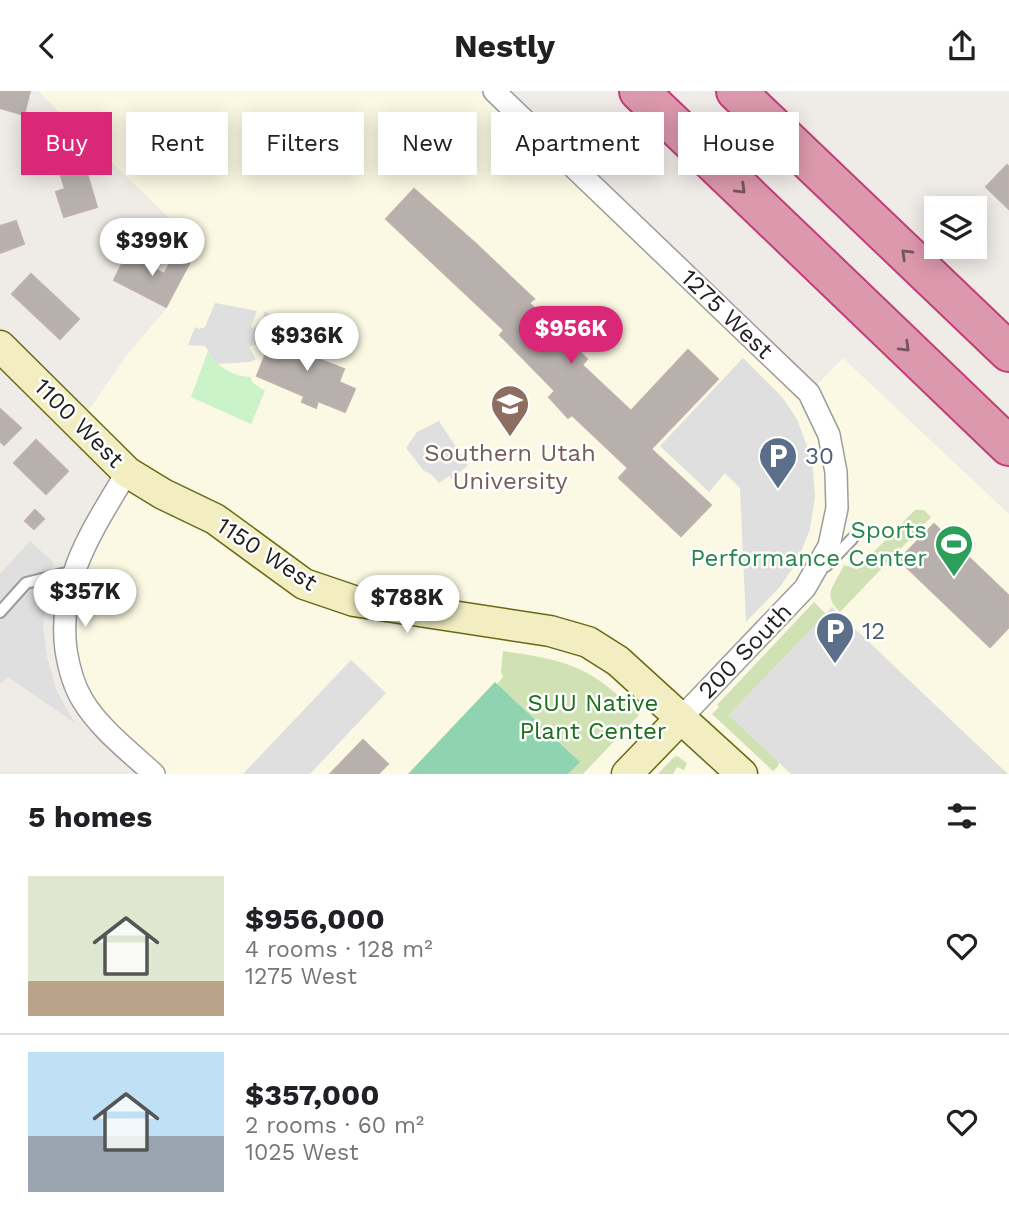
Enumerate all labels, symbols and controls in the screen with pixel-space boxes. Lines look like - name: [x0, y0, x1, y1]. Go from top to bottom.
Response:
- icon: back: [28, 27, 66, 65]
- text: Nestly: [454, 27, 555, 65]
- icon: share: [943, 27, 981, 65]
- chip: Buy: [21, 112, 112, 175]
- chip: Rent: [126, 112, 228, 175]
- chip: Filters: [242, 112, 364, 175]
- chip: New: [378, 112, 477, 175]
- chip: Apartment: [491, 112, 664, 175]
- chip: House: [678, 112, 799, 175]
- one-way arrow: [733, 181, 746, 194]
- map controls: [924, 196, 987, 259]
- button: layers: [924, 196, 987, 259]
- pin: $399K: [103, 219, 201, 278]
- text: $399K: [116, 227, 188, 254]
- one-way arrow: [902, 249, 915, 262]
- street label: 1275 West: [675, 263, 779, 365]
- pin: $956K: [522, 307, 620, 366]
- pin: $936K: [258, 313, 356, 373]
- text: $956K: [535, 315, 607, 342]
- text: $936K: [271, 322, 343, 349]
- one-way arrow: [897, 338, 910, 351]
- street label: 1100 West: [28, 372, 130, 474]
- school or university icon: Southern Utah University: [489, 383, 531, 438]
- parking icon: 30: [757, 435, 799, 490]
- place label: Southern Utah University: [424, 439, 596, 495]
- place label: 30: [805, 442, 834, 470]
- street label: 1150 West: [212, 511, 322, 597]
- place label: Sports Performance Center: [690, 516, 927, 572]
- sports icon: Sports Performance Center: [933, 523, 975, 578]
- pin: $357K: [36, 569, 134, 629]
- pin: $788K: [358, 575, 456, 635]
- text: $357K: [49, 578, 121, 605]
- text: $788K: [370, 584, 444, 611]
- street label: 200 South: [693, 598, 797, 704]
- parking icon: 12: [814, 610, 856, 665]
- place label: 12: [862, 617, 885, 645]
- park label: SUU Native Plant Center: [519, 689, 667, 745]
- icon: filters: [943, 797, 981, 835]
- text: 5 homes: [28, 799, 152, 834]
- text: $956,000: [245, 901, 385, 936]
- icon: home: [84, 904, 168, 988]
- icon: heart: [943, 927, 981, 965]
- text: 4 rooms · 128 m²: [245, 936, 433, 963]
- text: 1275 West: [245, 963, 357, 990]
- text: $357,000: [245, 1077, 380, 1112]
- icon: home: [84, 1080, 168, 1164]
- icon: heart: [943, 1103, 981, 1141]
- text: 2 rooms · 60 m²: [245, 1112, 424, 1139]
- text: 1025 West: [245, 1139, 359, 1166]

